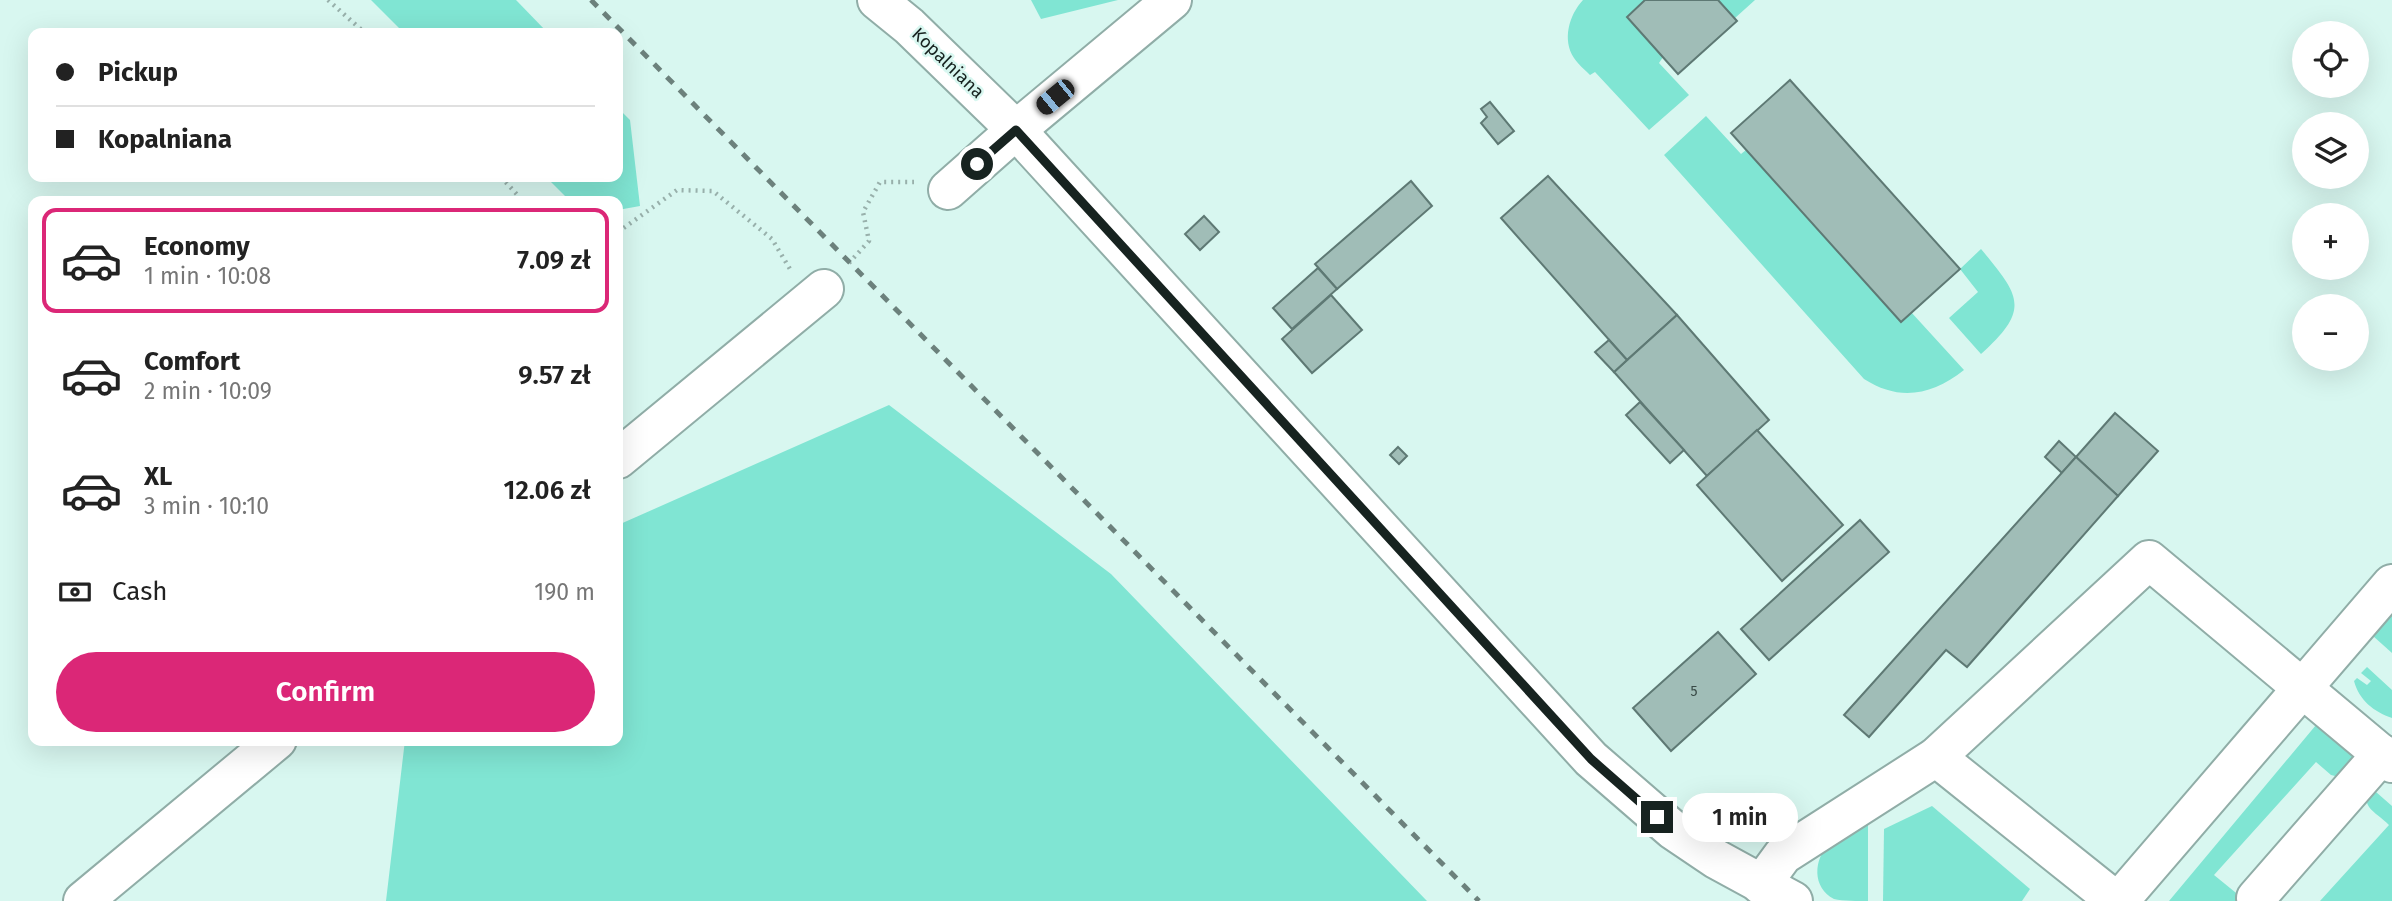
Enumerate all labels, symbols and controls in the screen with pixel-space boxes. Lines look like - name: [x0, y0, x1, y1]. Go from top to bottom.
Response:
- map controls: [2292, 21, 2369, 371]
- button: locate: [2292, 21, 2369, 98]
- street label: Kopalniana: [907, 23, 989, 103]
- text: Pickup: [98, 57, 178, 88]
- car: [1033, 76, 1078, 118]
- button: layers: [2292, 112, 2369, 189]
- text: Kopalniana: [98, 124, 232, 155]
- route start: [961, 148, 993, 180]
- button: +: [2292, 203, 2369, 280]
- icon: car: [60, 229, 123, 292]
- text: Economy: [144, 231, 250, 262]
- text: 7.09 zł: [517, 245, 591, 276]
- text: 1 min · 10:08: [144, 262, 271, 290]
- button: −: [2292, 294, 2369, 371]
- icon: car: [60, 344, 123, 407]
- text: Comfort: [144, 346, 240, 377]
- text: 9.57 zł: [518, 360, 591, 391]
- text: 2 min · 10:09: [144, 377, 272, 405]
- icon: car: [60, 459, 123, 522]
- text: XL: [144, 461, 172, 492]
- text: 12.06 zł: [504, 475, 591, 506]
- text: 3 min · 10:10: [144, 492, 269, 520]
- icon: cash: [56, 573, 94, 611]
- text: Cash: [112, 576, 168, 607]
- text: 190 m: [534, 578, 595, 606]
- button: Confirm: [56, 652, 595, 732]
- house number: 5: [1690, 683, 1698, 700]
- callout: 1 min: [1682, 792, 1797, 842]
- route end: [1641, 801, 1673, 833]
- text: 1 min: [1712, 803, 1768, 831]

